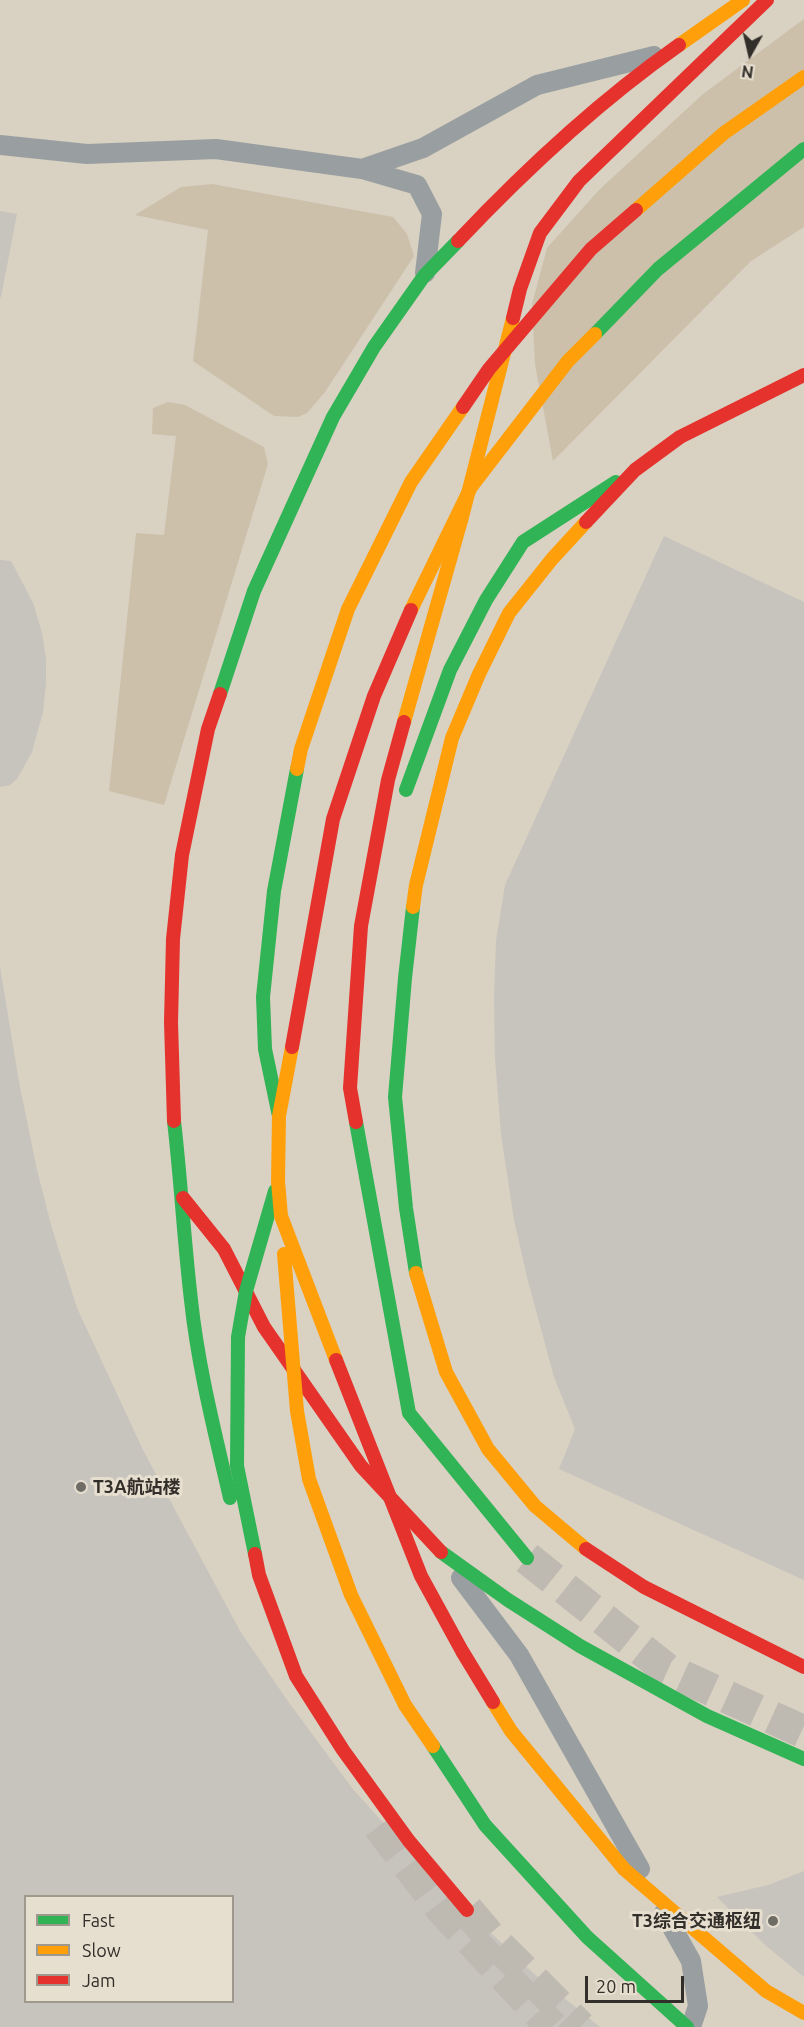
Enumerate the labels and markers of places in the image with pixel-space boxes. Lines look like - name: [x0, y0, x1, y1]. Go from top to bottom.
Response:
- place label: T3A航站楼: [93, 1476, 181, 1498]
- marker: T3A航站楼: [74, 1480, 88, 1494]
- place label: T3综合交通枢纽: [632, 1910, 761, 1932]
- marker: T3综合交通枢纽: [766, 1914, 780, 1928]

